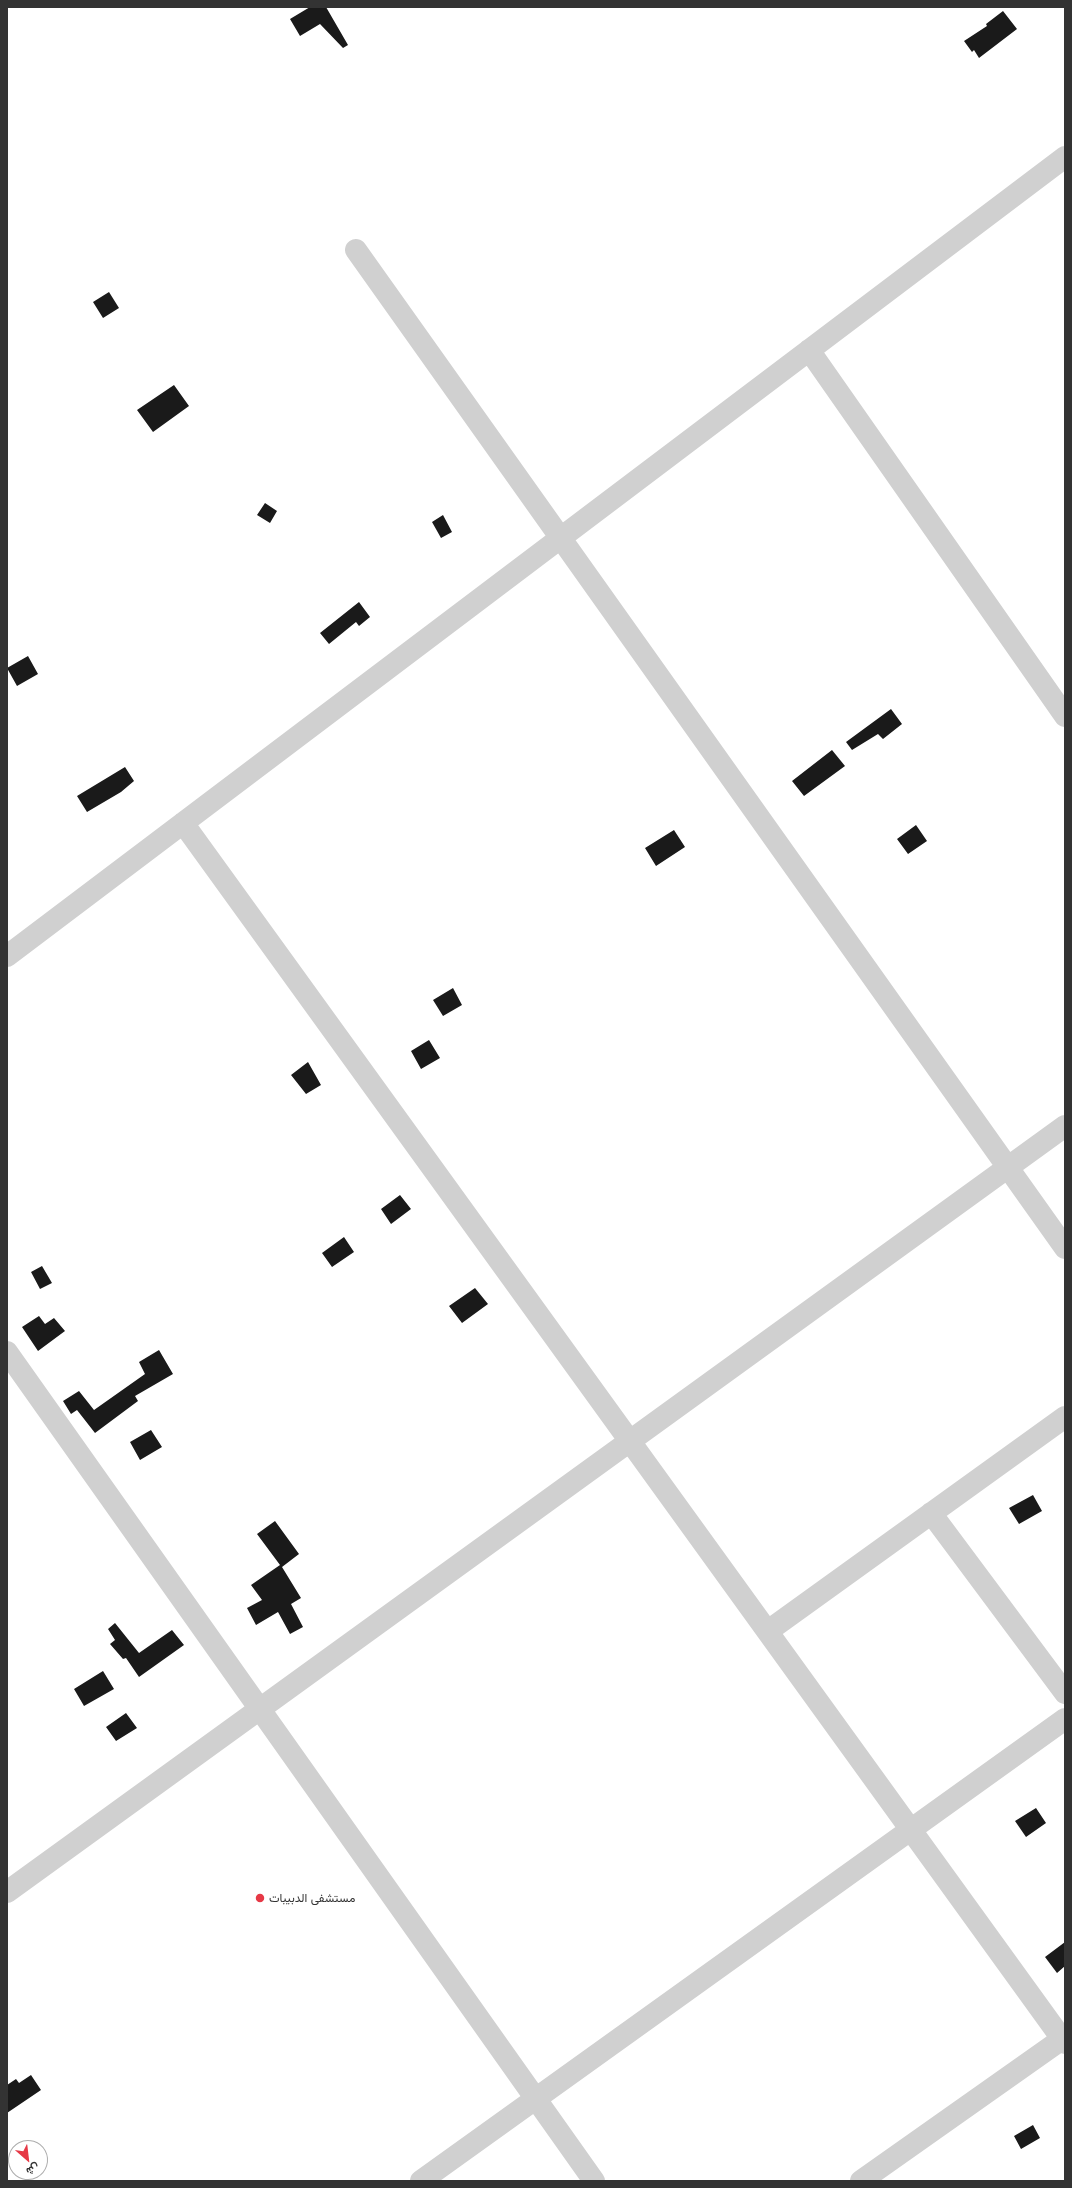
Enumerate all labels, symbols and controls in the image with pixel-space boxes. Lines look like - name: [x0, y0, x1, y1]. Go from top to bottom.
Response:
- place label: مستشفى الدبيبات: [269, 1891, 355, 1905]
- marker: مستشفى الدبيبات: [254, 1892, 266, 1904]
- north arrow: [8, 2140, 48, 2180]
- text: ش: [24, 2160, 42, 2179]

